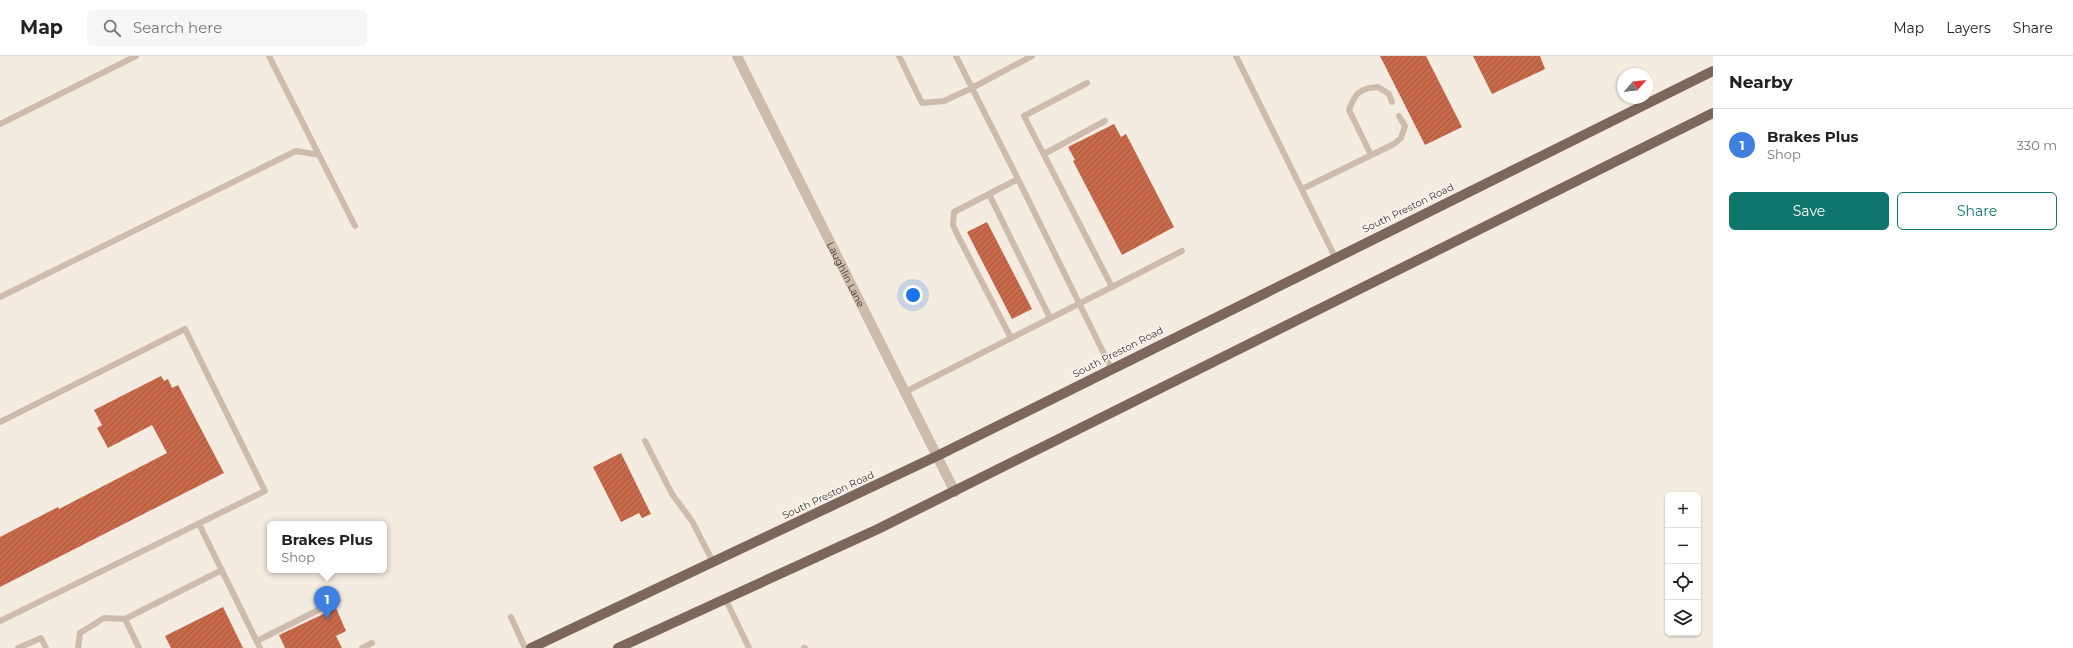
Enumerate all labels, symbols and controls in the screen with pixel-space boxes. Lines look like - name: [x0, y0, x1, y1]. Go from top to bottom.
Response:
- search box: [87, 10, 367, 46]
- text: Map: [20, 16, 63, 39]
- icon: search: [101, 17, 123, 39]
- text: Search here: [133, 18, 222, 37]
- text: Map: [1893, 19, 1924, 37]
- text: Layers: [1946, 19, 1991, 37]
- text: Share: [2013, 19, 2053, 37]
- north arrow: [1617, 68, 1653, 104]
- text: Nearby: [1729, 72, 1793, 92]
- text: Brakes Plus: [1767, 127, 1859, 146]
- text: 1: [1739, 137, 1745, 153]
- text: 330 m: [2017, 137, 2057, 153]
- text: Shop: [1767, 146, 1801, 162]
- street label: South Preston Road: [1360, 180, 1456, 236]
- button: Save: [1729, 192, 1889, 230]
- button: Share: [1897, 192, 2057, 230]
- street label: Laughlin Lane: [824, 239, 868, 309]
- your location: [903, 285, 923, 305]
- street label: South Preston Road: [1070, 324, 1166, 380]
- street label: South Preston Road: [780, 468, 876, 522]
- map controls: [1665, 492, 1701, 636]
- button: +: [1665, 492, 1701, 528]
- popup: [267, 521, 387, 573]
- button: −: [1665, 528, 1701, 564]
- text: Brakes Plus: [281, 530, 373, 549]
- text: Shop: [281, 549, 315, 565]
- button: locate: [1665, 564, 1701, 600]
- pin: 1: [314, 586, 340, 619]
- button: layers: [1665, 600, 1701, 636]

